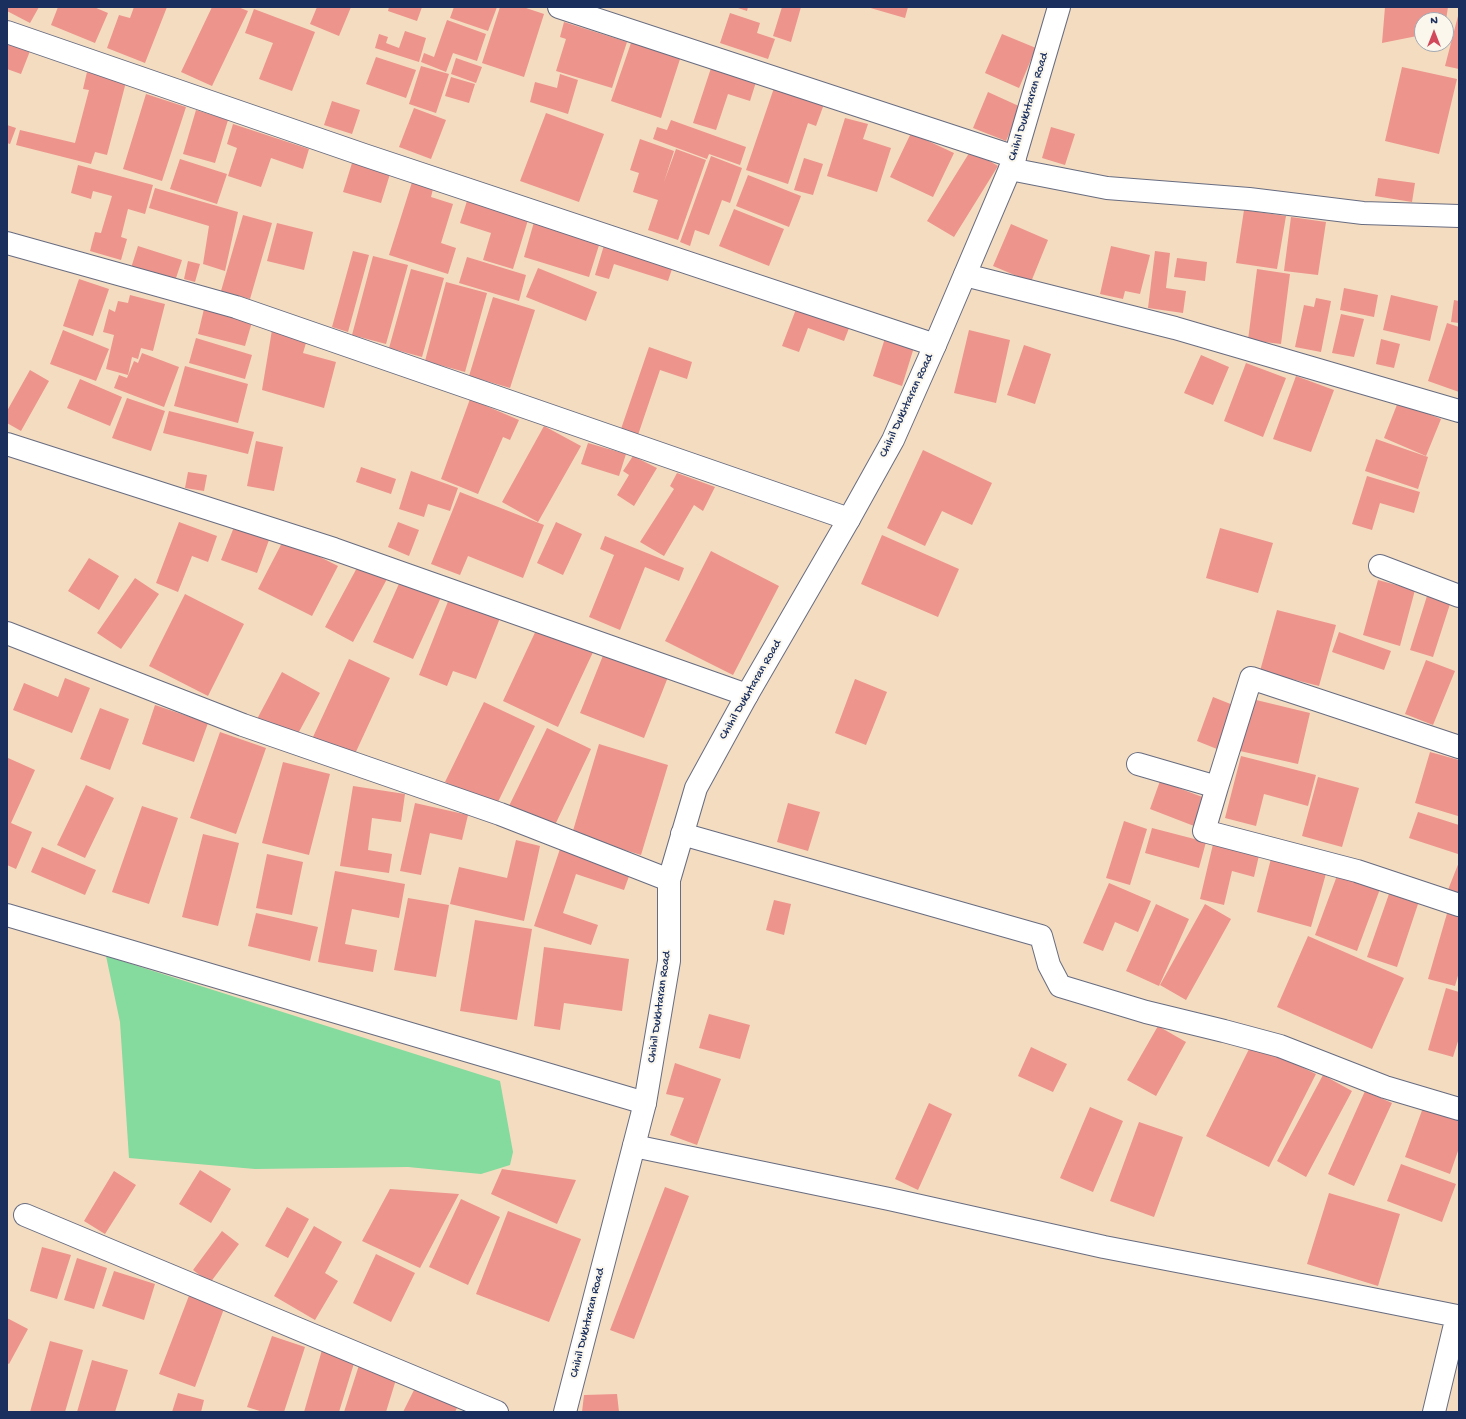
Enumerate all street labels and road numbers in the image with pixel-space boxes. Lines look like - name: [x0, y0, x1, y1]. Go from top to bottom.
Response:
- street label: Chihil Dukhtaran Road: [1006, 51, 1052, 163]
- street label: Chihil Dukhtaran Road: [877, 352, 937, 460]
- street label: Chihil Dukhtaran Road: [717, 638, 785, 742]
- street label: Chihil Dukhtaran Road: [645, 950, 675, 1064]
- street label: Chihil Dukhtaran Road: [567, 1267, 609, 1379]

